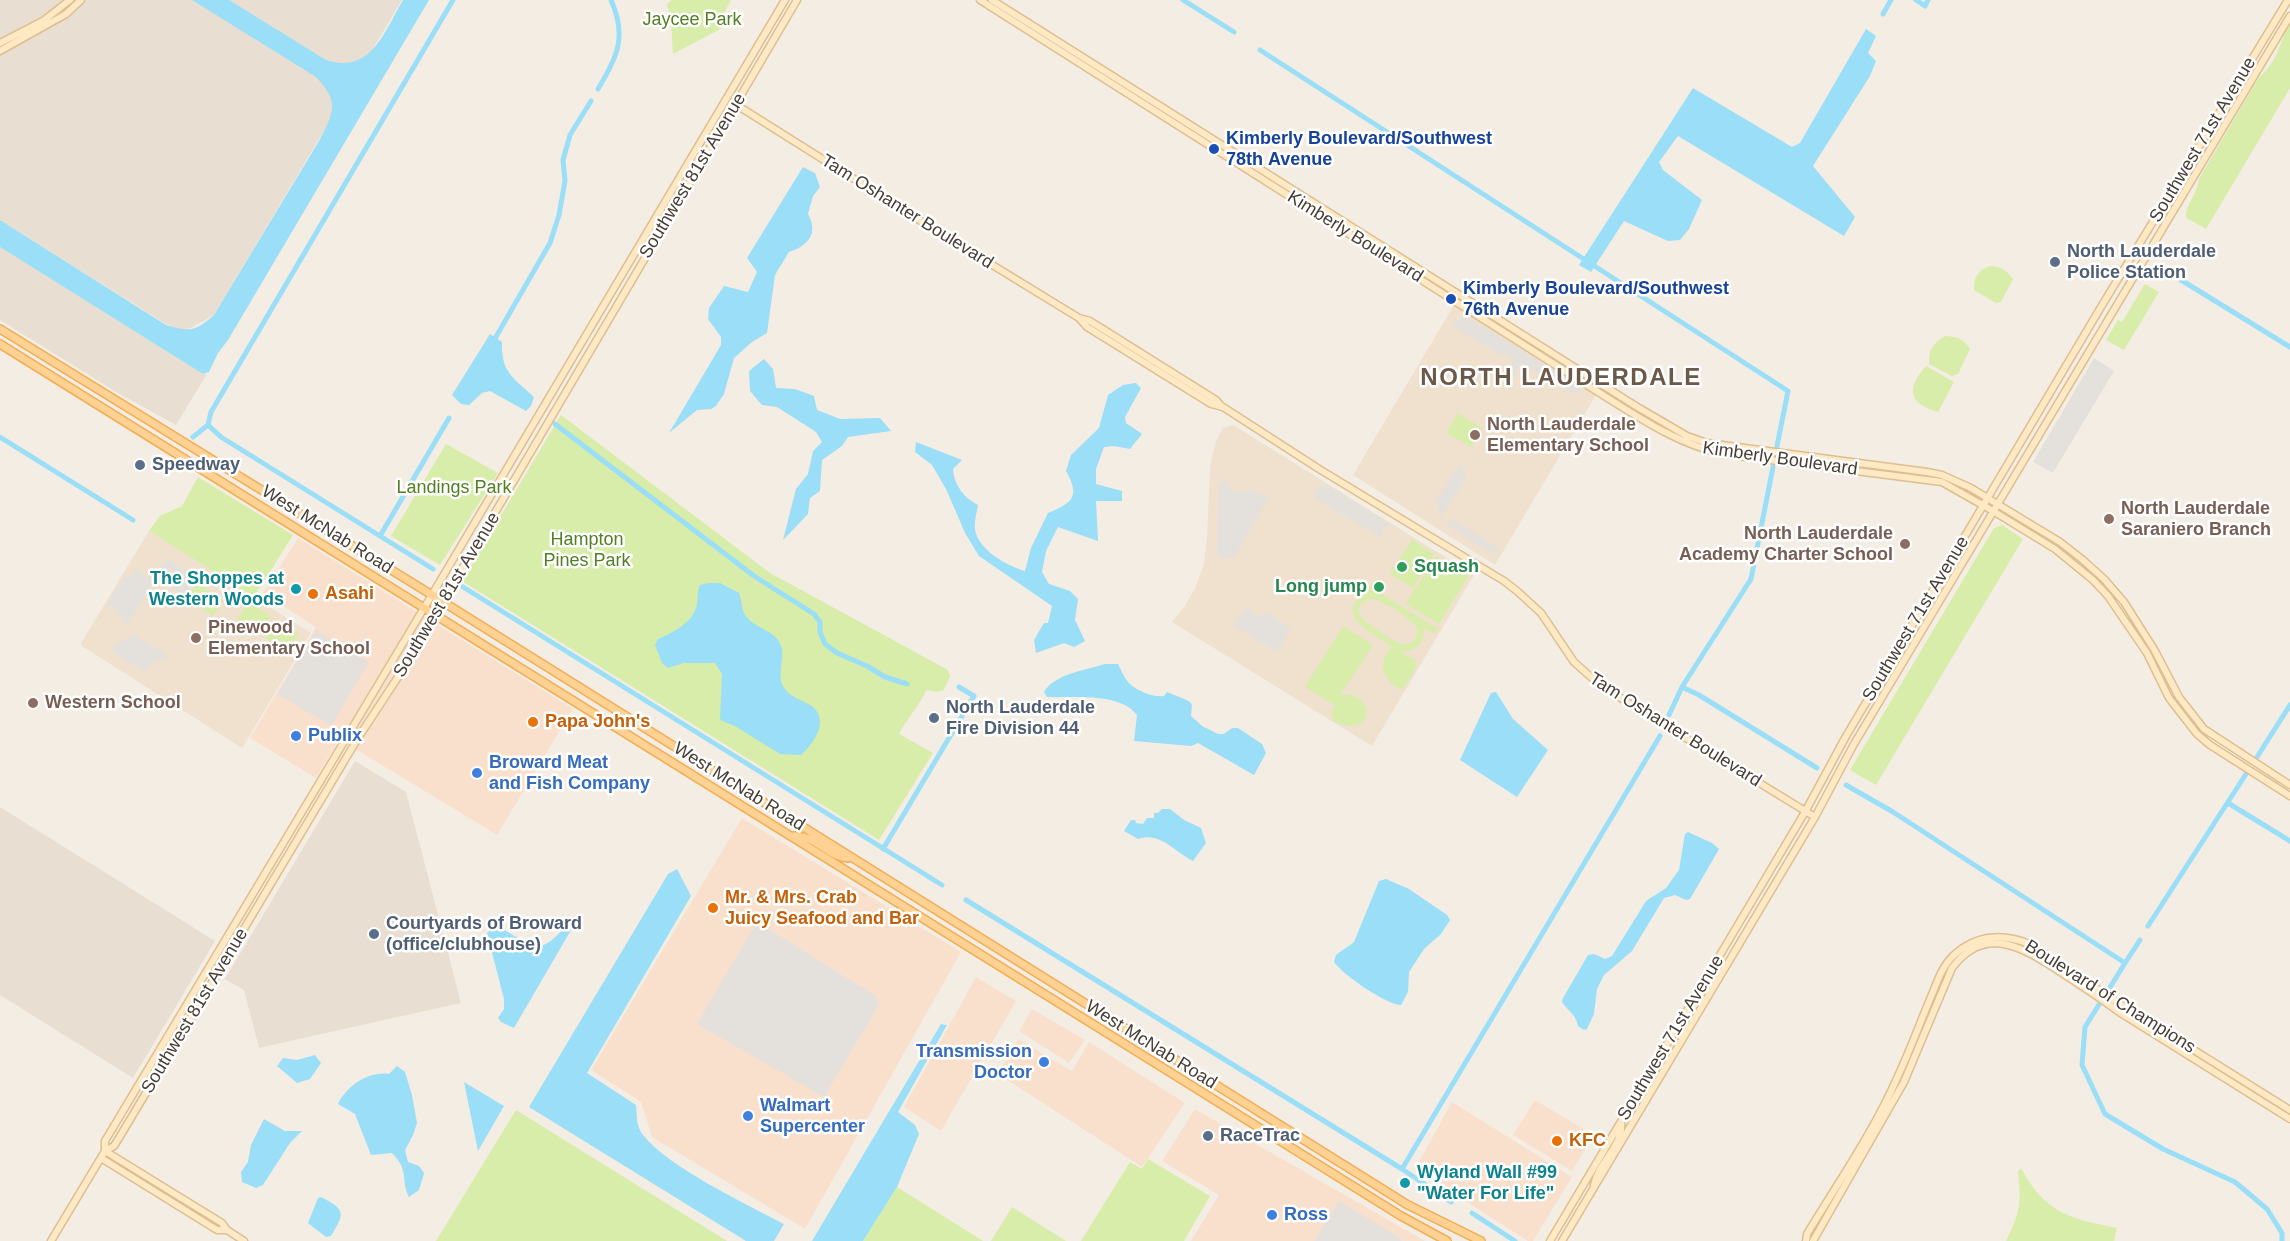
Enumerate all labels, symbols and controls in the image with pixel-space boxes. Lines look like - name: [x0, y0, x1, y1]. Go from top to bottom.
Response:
- park label: Jaycee Park: [642, 9, 742, 31]
- street label: Southwest 71st Avenue: [2145, 54, 2261, 226]
- street label: Southwest 81st Avenue: [635, 90, 751, 262]
- place label: Kimberly Boulevard/Southwest 78th Avenue: [1226, 128, 1492, 170]
- marker: Kimberly Boulevard/Southwest 78th Avenue: [1207, 142, 1221, 156]
- street label: Tam Oshanter Boulevard: [817, 150, 997, 274]
- street label: Kimberly Boulevard: [1283, 186, 1427, 288]
- place label: North Lauderdale Police Station: [2067, 241, 2216, 284]
- marker: North Lauderdale Police Station: [2048, 255, 2062, 269]
- place label: Kimberly Boulevard/Southwest 76th Avenue: [1463, 278, 1729, 320]
- marker: Kimberly Boulevard/Southwest 76th Avenue: [1444, 292, 1458, 306]
- district label: NORTH LAUDERDALE: [1420, 364, 1702, 392]
- place label: North Lauderdale Elementary School: [1487, 414, 1649, 456]
- marker: North Lauderdale Elementary School: [1468, 428, 1482, 442]
- street label: Kimberly Boulevard: [1701, 437, 1859, 481]
- place label: Speedway: [152, 454, 240, 476]
- marker: Speedway: [133, 458, 147, 472]
- park label: Landings Park: [396, 477, 512, 499]
- street label: West McNab Road: [257, 481, 397, 579]
- place label: North Lauderdale Saraniero Branch: [2121, 498, 2271, 540]
- street label: Southwest 81st Avenue: [389, 509, 505, 681]
- marker: North Lauderdale Saraniero Branch: [2102, 512, 2116, 526]
- place label: North Lauderdale Academy Charter School: [1679, 523, 1893, 566]
- park label: Hampton Pines Park: [543, 529, 631, 572]
- street label: Southwest 71st Avenue: [1858, 533, 1974, 705]
- marker: North Lauderdale Academy Charter School: [1898, 537, 1912, 551]
- place label: Squash: [1414, 556, 1479, 578]
- marker: Squash: [1395, 560, 1409, 574]
- place label: The Shoppes at Western Woods: [149, 568, 284, 610]
- place label: Long jump: [1275, 576, 1367, 598]
- marker: Long jump: [1372, 580, 1386, 594]
- marker: The Shoppes at Western Woods: [289, 582, 303, 596]
- place label: Asahi: [325, 583, 374, 605]
- marker: Asahi: [306, 587, 320, 601]
- place label: Pinewood Elementary School: [208, 617, 370, 660]
- marker: Pinewood Elementary School: [189, 631, 203, 645]
- street label: Tam Oshanter Boulevard: [1585, 668, 1765, 792]
- place label: Western School: [45, 692, 181, 714]
- marker: Western School: [26, 696, 40, 710]
- place label: North Lauderdale Fire Division 44: [946, 697, 1095, 740]
- place label: Papa John's: [545, 711, 650, 733]
- marker: North Lauderdale Fire Division 44: [927, 711, 941, 725]
- marker: Papa John's: [526, 715, 540, 729]
- place label: Publix: [308, 725, 362, 747]
- marker: Publix: [289, 729, 303, 743]
- street label: West McNab Road: [669, 738, 809, 836]
- place label: Broward Meat and Fish Company: [489, 752, 650, 795]
- marker: Broward Meat and Fish Company: [470, 766, 484, 780]
- place label: Mr. & Mrs. Crab Juicy Seafood and Bar: [725, 887, 919, 930]
- marker: Mr. & Mrs. Crab Juicy Seafood and Bar: [706, 901, 720, 915]
- place label: Courtyards of Broward (office/clubhouse): [386, 913, 582, 956]
- street label: Southwest 81st Avenue: [137, 925, 253, 1097]
- marker: Courtyards of Broward (office/clubhouse): [367, 927, 381, 941]
- street label: Boulevard of Champions: [2021, 936, 2199, 1058]
- street label: Southwest 71st Avenue: [1613, 952, 1729, 1124]
- street label: West McNab Road: [1081, 996, 1221, 1094]
- place label: Transmission Doctor: [916, 1041, 1032, 1084]
- marker: Transmission Doctor: [1037, 1055, 1051, 1069]
- place label: Walmart Supercenter: [760, 1095, 865, 1138]
- marker: Walmart Supercenter: [741, 1109, 755, 1123]
- place label: RaceTrac: [1220, 1125, 1300, 1147]
- marker: RaceTrac: [1201, 1129, 1215, 1143]
- place label: KFC: [1569, 1130, 1606, 1152]
- marker: KFC: [1550, 1134, 1564, 1148]
- place label: Wyland Wall #99 "Water For Life": [1417, 1162, 1557, 1204]
- marker: Wyland Wall #99 "Water For Life": [1398, 1176, 1412, 1190]
- place label: Ross: [1284, 1204, 1328, 1226]
- marker: Ross: [1265, 1208, 1279, 1222]

